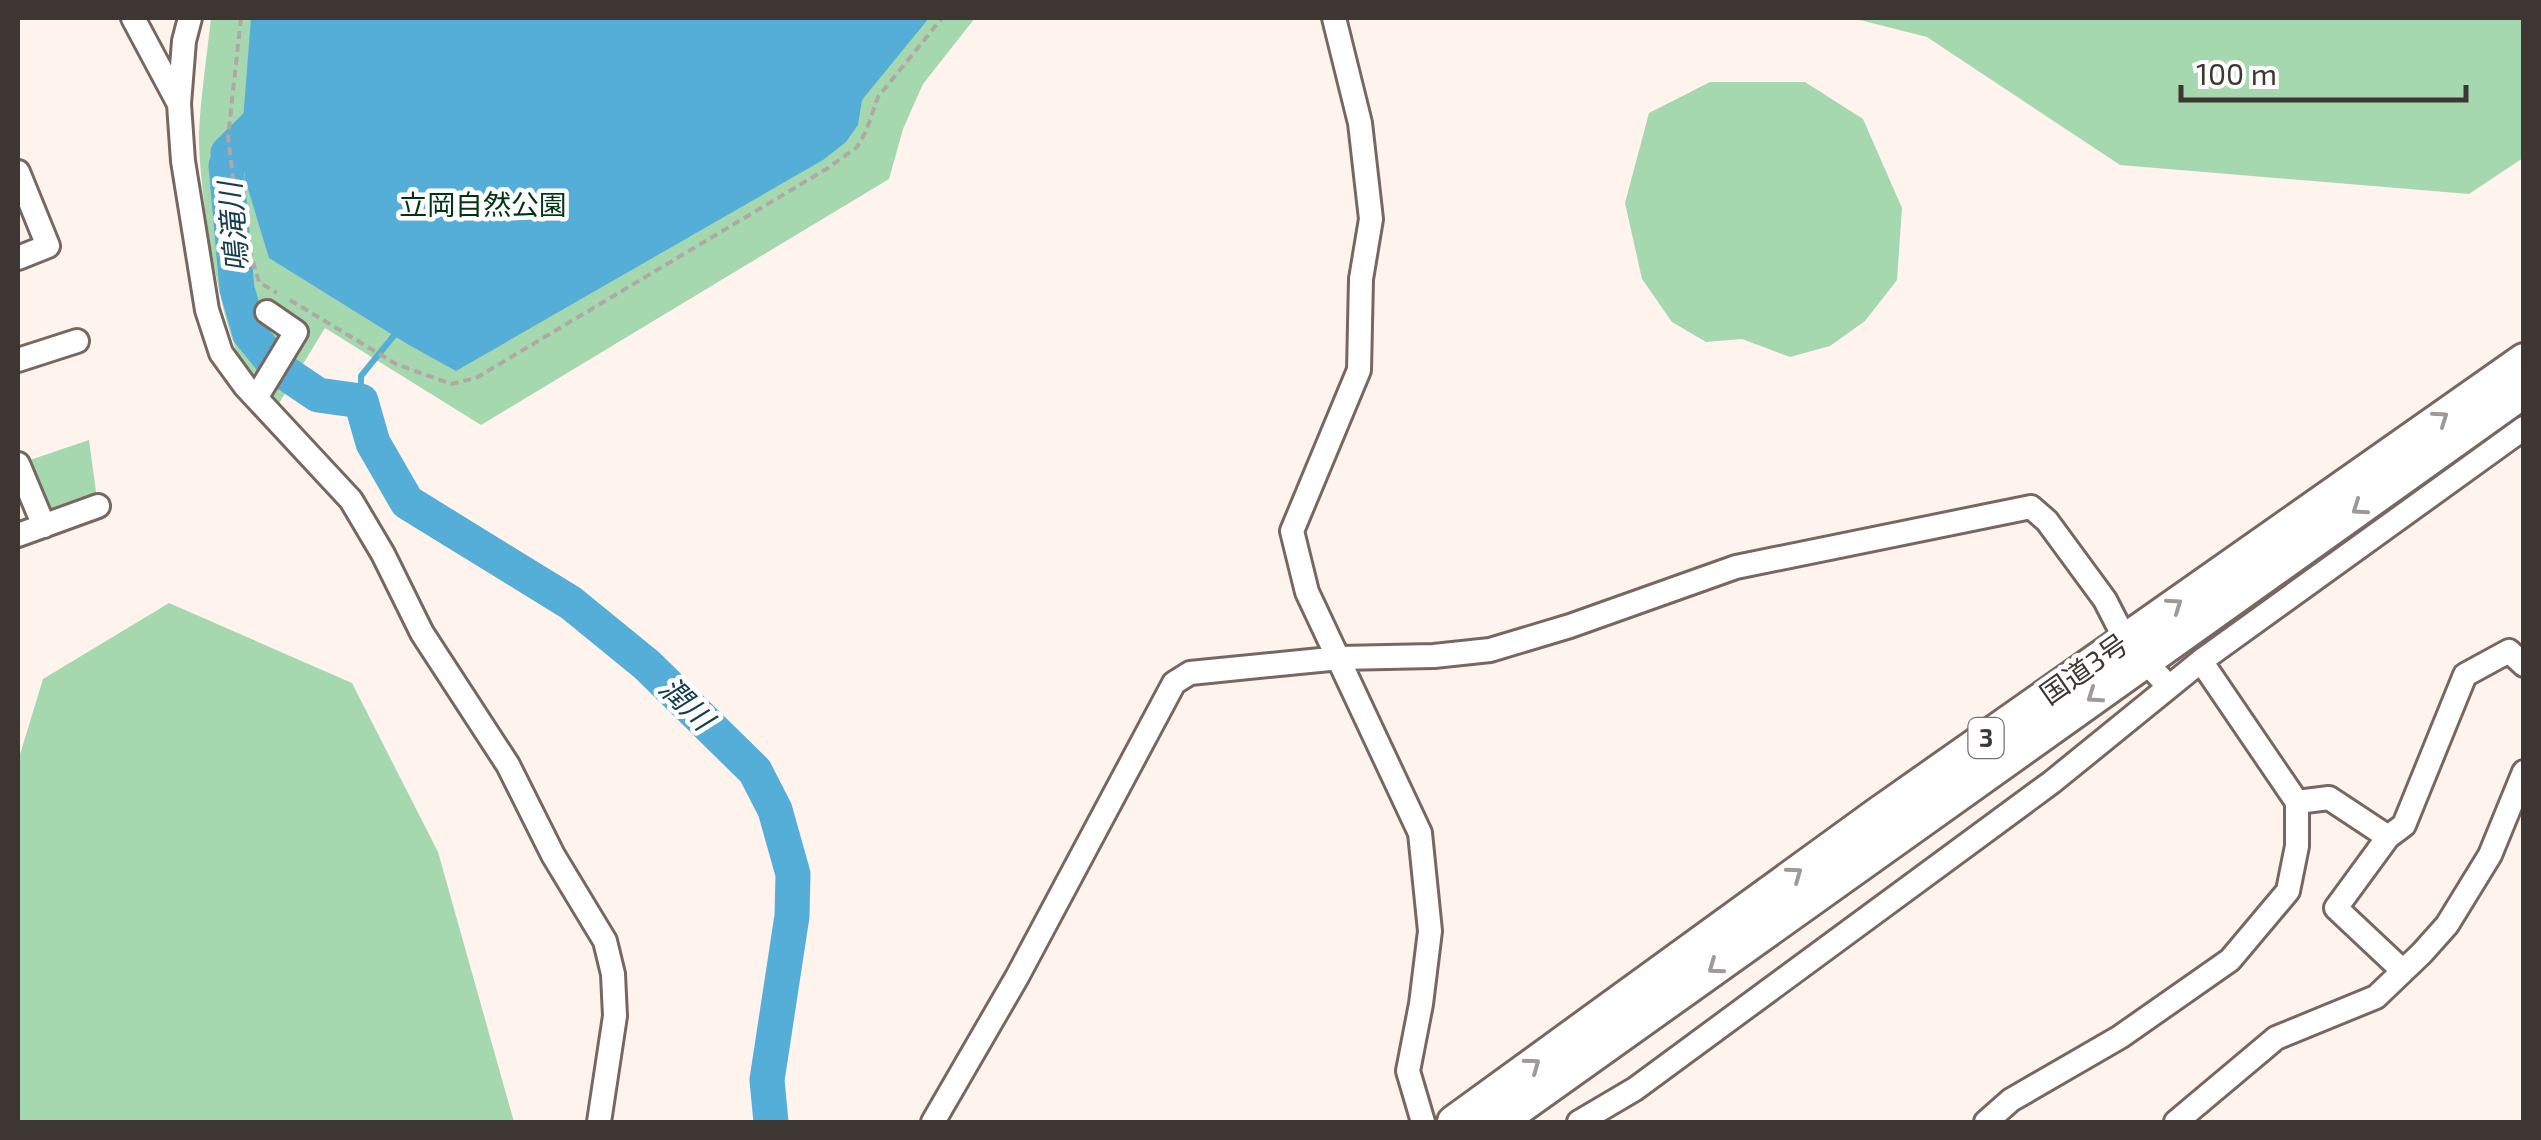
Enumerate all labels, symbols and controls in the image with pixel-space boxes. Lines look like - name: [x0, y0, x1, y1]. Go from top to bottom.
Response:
- scale bar: [2181, 40, 2466, 102]
- text: 100 m: [2196, 55, 2277, 91]
- water label: 鳴滝川: [210, 178, 254, 274]
- park label: 立岡自然公園: [399, 187, 567, 221]
- one-way arrow: [2429, 412, 2448, 430]
- one-way arrow: [2352, 497, 2370, 514]
- one-way arrow: [2163, 599, 2182, 617]
- street label: 国道3号: [2033, 626, 2134, 711]
- water label: 潤川: [653, 669, 724, 738]
- one-way arrow: [2086, 684, 2105, 702]
- road number: 3: [1968, 718, 2004, 758]
- one-way arrow: [1784, 868, 1803, 886]
- one-way arrow: [1708, 955, 1727, 973]
- one-way arrow: [1521, 1059, 1540, 1077]

